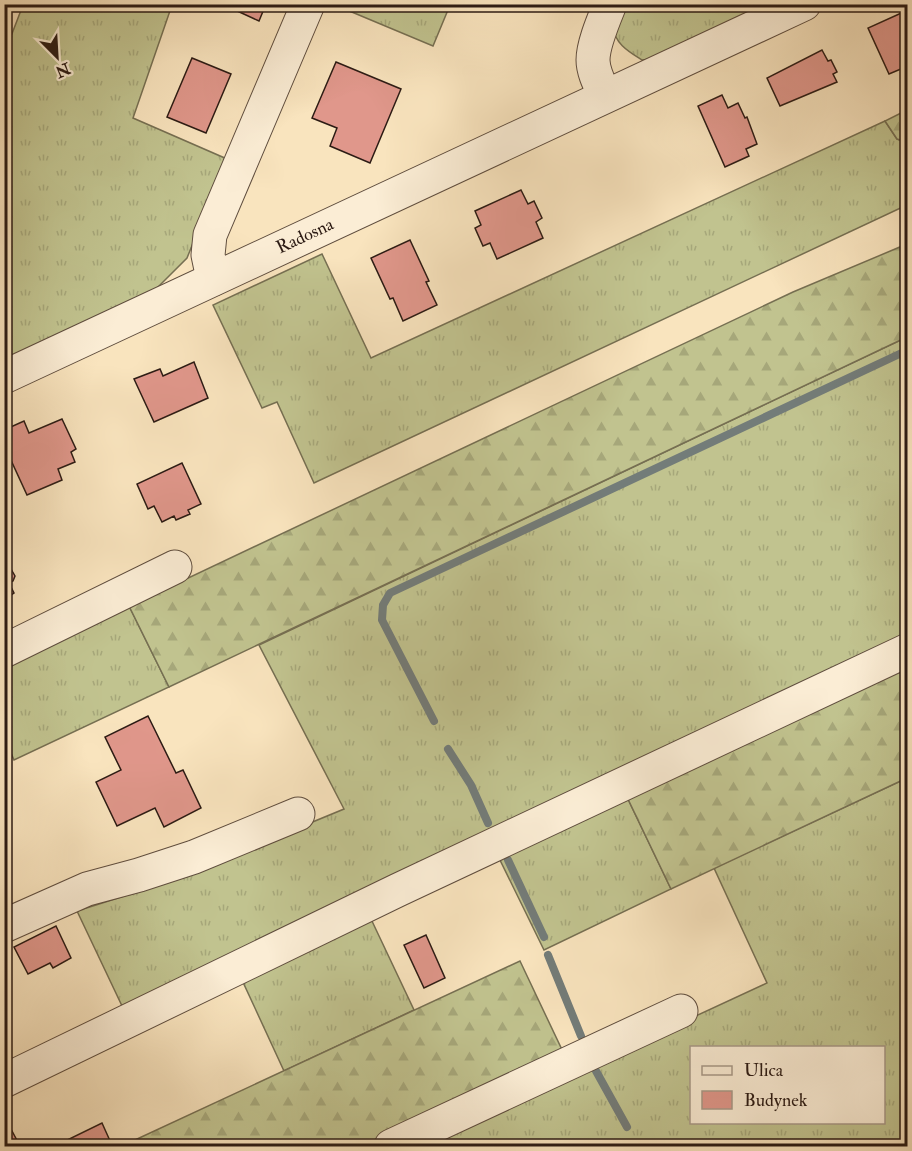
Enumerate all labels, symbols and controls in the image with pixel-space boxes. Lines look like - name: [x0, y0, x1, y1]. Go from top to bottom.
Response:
- north arrow: [27, 27, 87, 87]
- text: N: [51, 57, 74, 82]
- street label: Radosna: [273, 213, 338, 259]
- legend: [690, 1046, 885, 1124]
- text: Ulica: [744, 1059, 784, 1082]
- text: Budynek: [744, 1089, 808, 1112]

